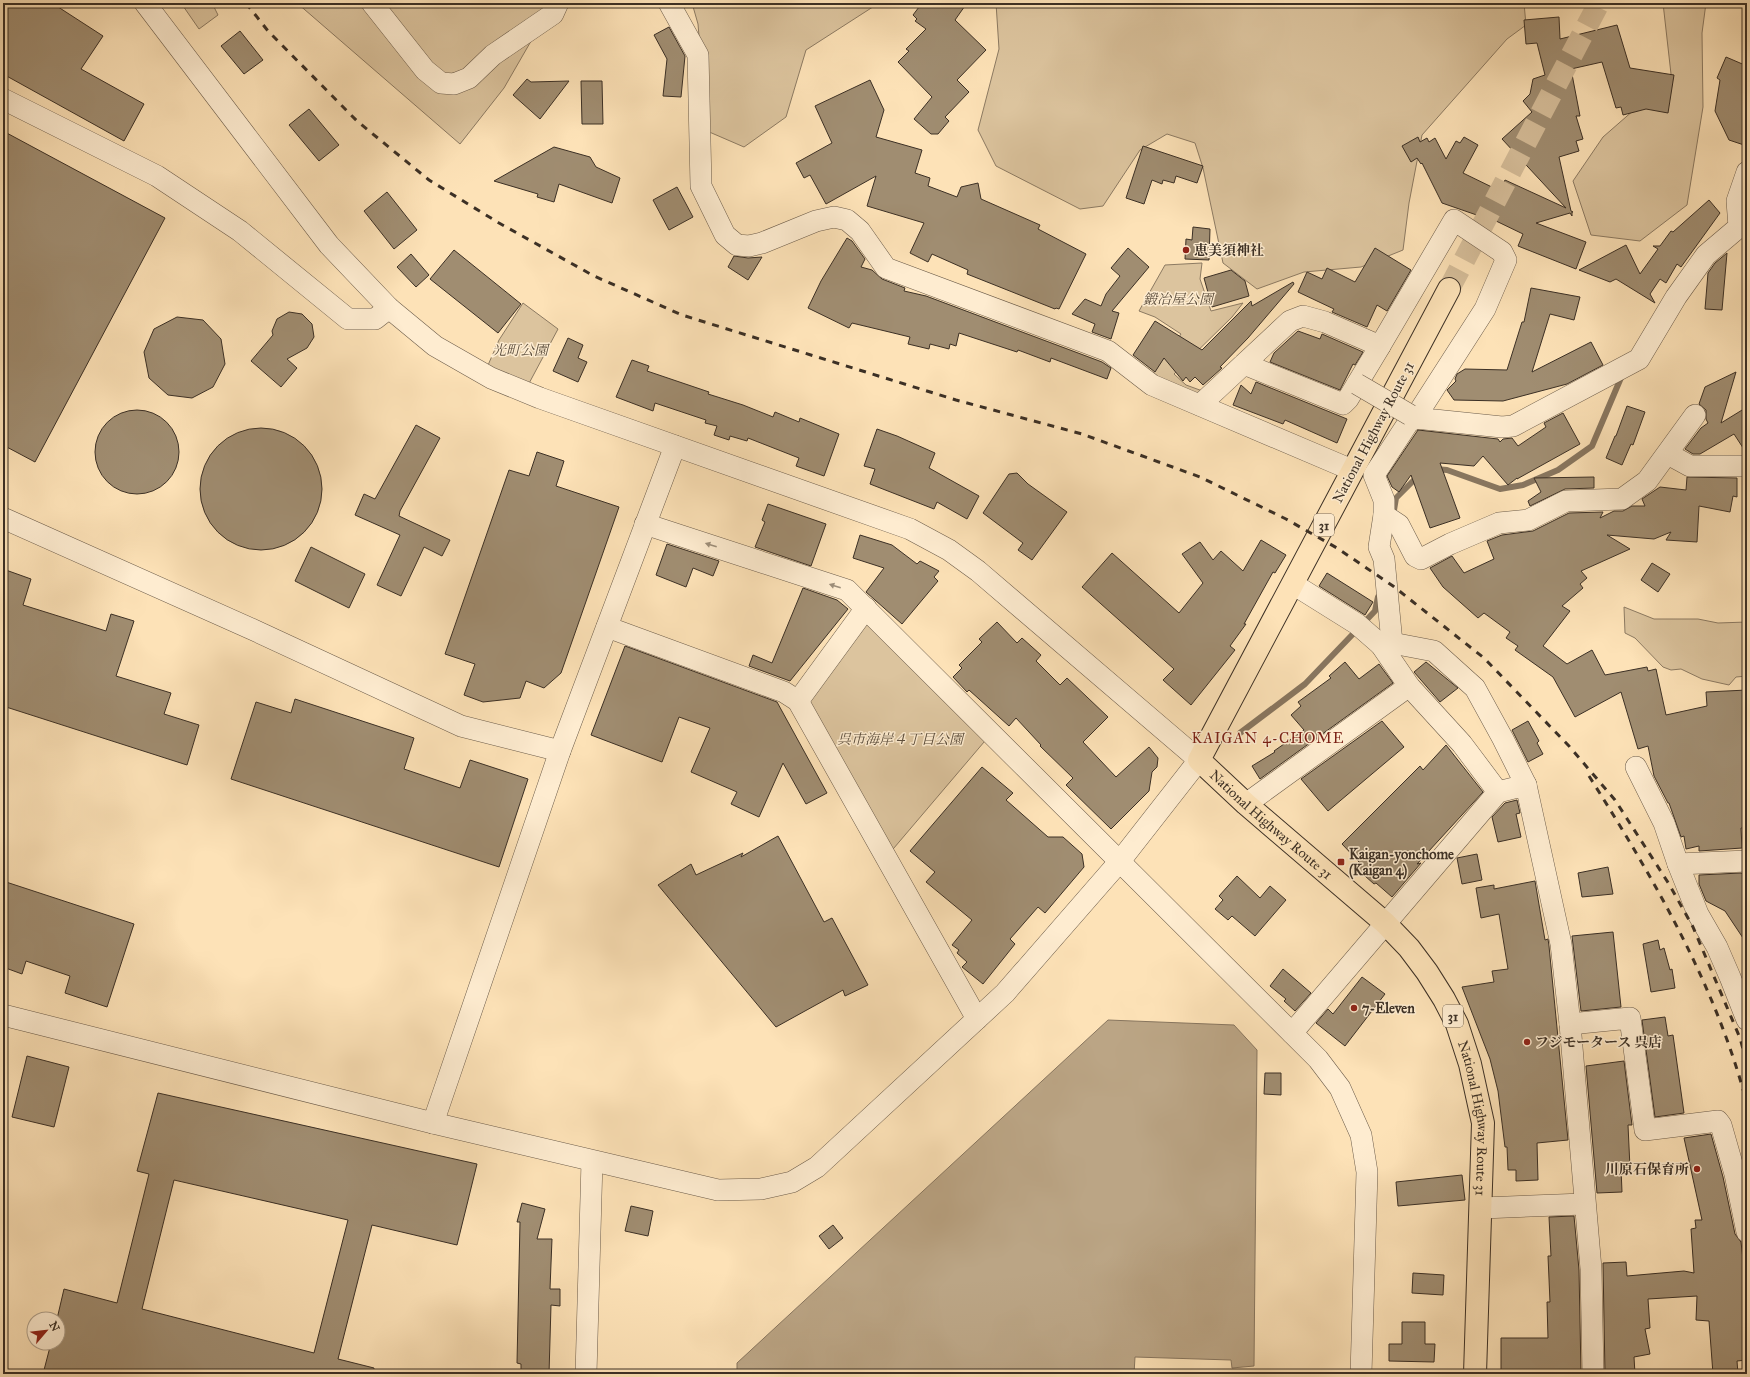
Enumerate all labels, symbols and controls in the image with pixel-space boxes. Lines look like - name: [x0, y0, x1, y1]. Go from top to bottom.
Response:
- place label: 恵美須神社: [1194, 242, 1264, 259]
- marker: 恵美須神社: [1181, 245, 1191, 255]
- park label: 鍛冶屋公園: [1143, 291, 1215, 308]
- park label: 光町公園: [492, 342, 550, 359]
- street label: National Highway Route 31: [1329, 358, 1418, 506]
- road number: 31: [1314, 514, 1334, 536]
- one-way arrow: [705, 542, 717, 548]
- one-way arrow: [828, 583, 840, 589]
- district label: KAIGAN 4-CHOME: [1192, 729, 1344, 747]
- park label: 呉市海岸４丁目公園: [837, 731, 965, 748]
- street label: National Highway Route 31: [1206, 766, 1336, 883]
- place label: Kaigan-yonchome (Kaigan 4): [1349, 846, 1454, 880]
- marker: Kaigan-yonchome (Kaigan 4): [1336, 857, 1346, 867]
- place label: 7-Eleven: [1362, 1000, 1415, 1017]
- marker: 7-Eleven: [1349, 1003, 1359, 1013]
- road number: 31: [1443, 1005, 1463, 1027]
- place label: フジモータース 呉店: [1535, 1034, 1662, 1051]
- marker: フジモータース 呉店: [1522, 1037, 1532, 1047]
- street label: National Highway Route 31: [1454, 1038, 1491, 1197]
- place label: 川原石保育所: [1605, 1161, 1689, 1178]
- marker: 川原石保育所: [1692, 1164, 1702, 1174]
- north arrow: [26, 1311, 66, 1351]
- text: N: [46, 1319, 63, 1334]

